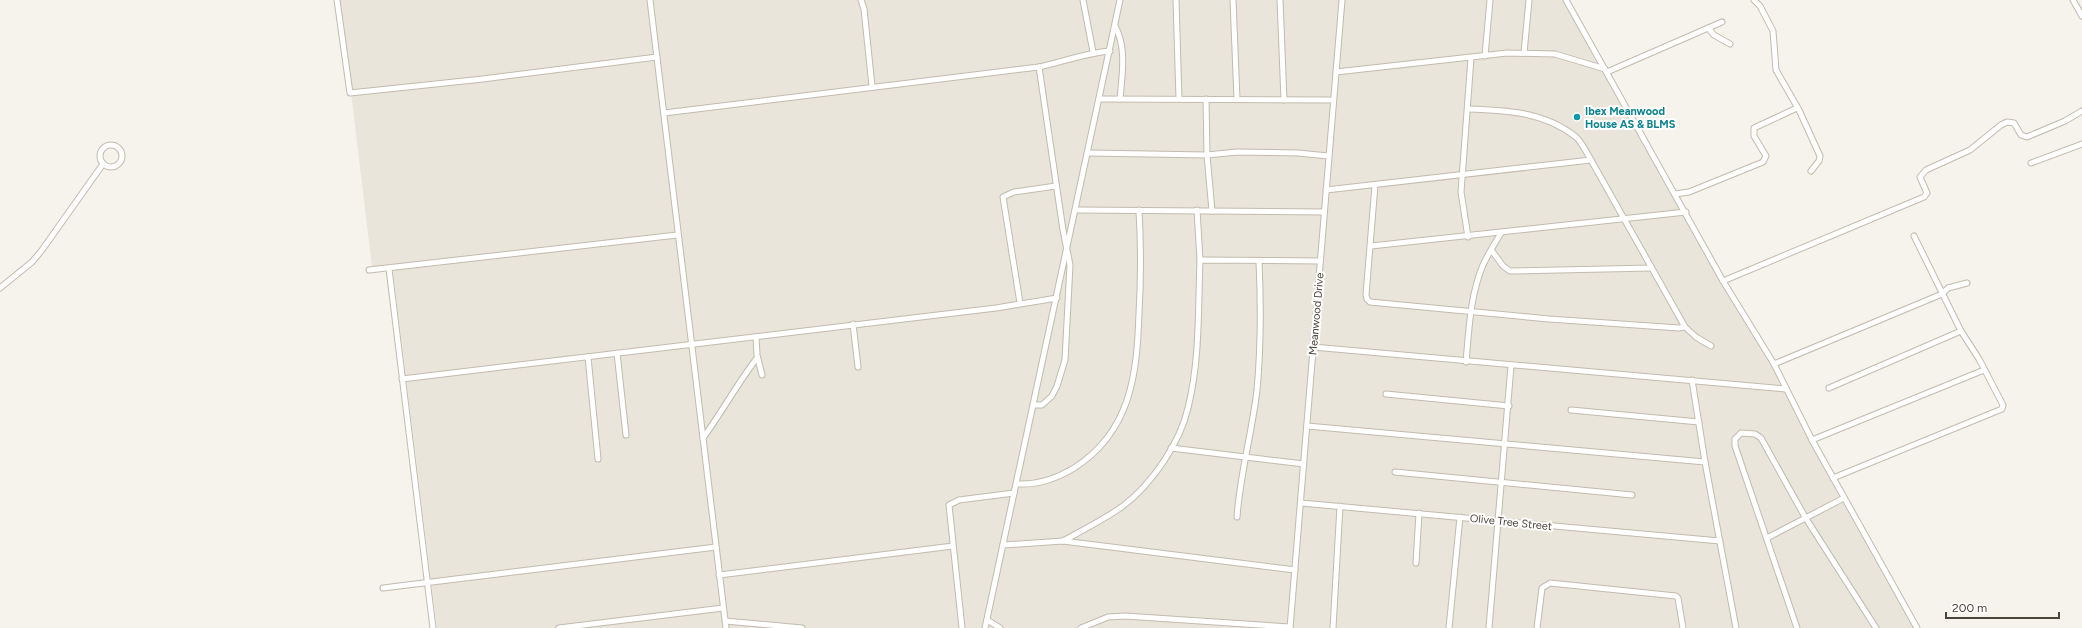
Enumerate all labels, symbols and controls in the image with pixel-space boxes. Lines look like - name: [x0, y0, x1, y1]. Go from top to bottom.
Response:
- place label: Ibex Meanwood House AS & BLMS: [1585, 105, 1676, 131]
- marker: Ibex Meanwood House AS & BLMS: [1572, 112, 1582, 122]
- street label: Meanwood Drive: [1306, 272, 1327, 356]
- street label: Olive Tree Street: [1469, 512, 1553, 533]
- scale bar: [1946, 594, 2059, 620]
- text: 200 m: [1952, 601, 1987, 615]

